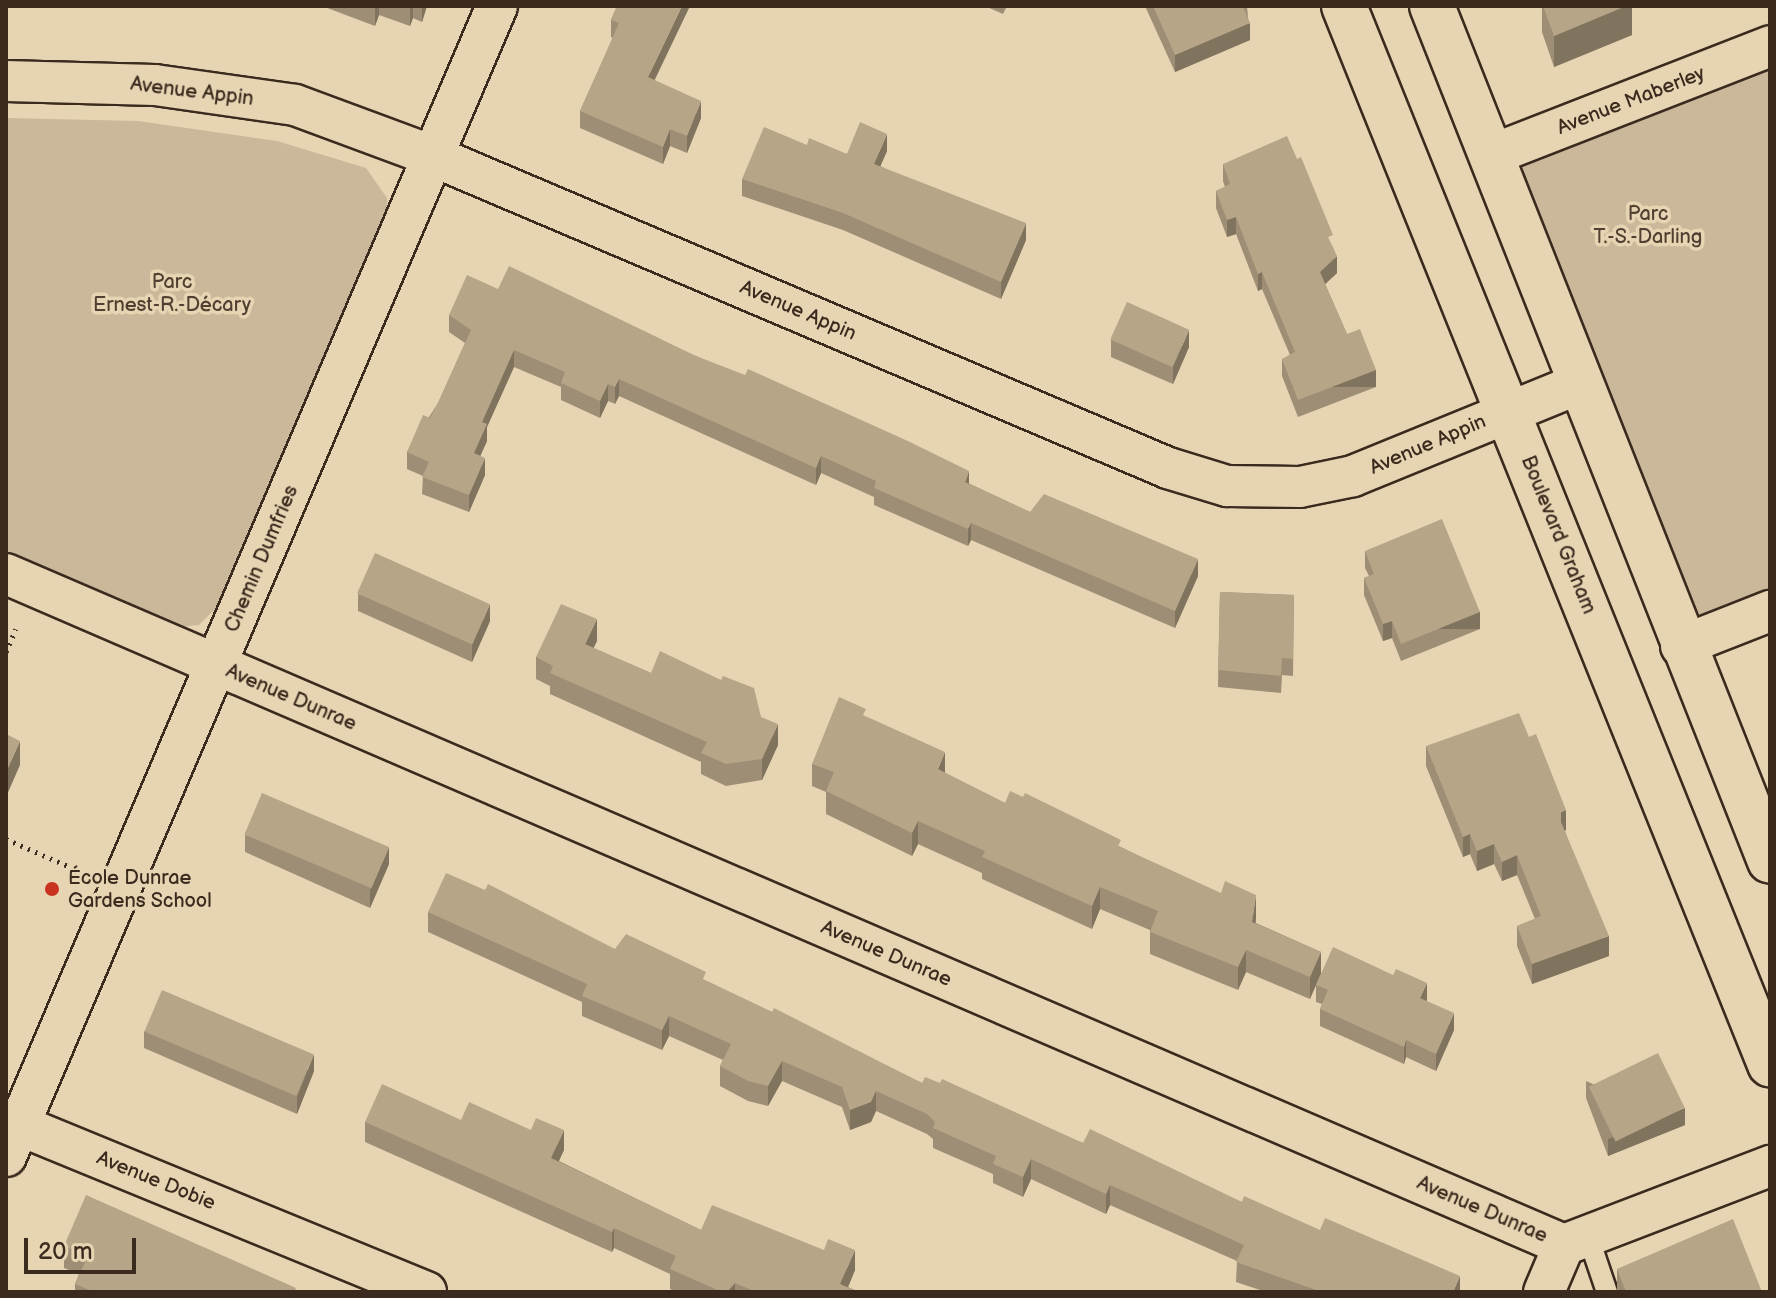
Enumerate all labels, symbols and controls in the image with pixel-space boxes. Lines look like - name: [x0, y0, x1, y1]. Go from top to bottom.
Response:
- street label: Avenue Maberley: [1554, 62, 1708, 140]
- street label: Avenue Appin: [129, 73, 255, 111]
- park label: Parc T.-S.-Darling: [1594, 202, 1702, 249]
- park label: Parc Ernest-R.-Décary: [93, 270, 251, 317]
- street label: Avenue Appin: [736, 276, 860, 346]
- street label: Avenue Appin: [1366, 410, 1490, 480]
- street label: Boulevard Graham: [1515, 452, 1601, 618]
- street label: Chemin Dumfries: [220, 482, 304, 636]
- street label: Avenue Dunrae: [222, 660, 360, 736]
- place label: École Dunrae Gardens School: [68, 866, 212, 913]
- marker: École Dunrae Gardens School: [43, 880, 61, 898]
- street label: Avenue Dunrae: [817, 916, 955, 992]
- street label: Avenue Dobie: [93, 1146, 219, 1216]
- street label: Avenue Dunrae: [1413, 1172, 1551, 1248]
- scale bar: [28, 1222, 140, 1272]
- text: 20 m: [38, 1237, 93, 1266]

